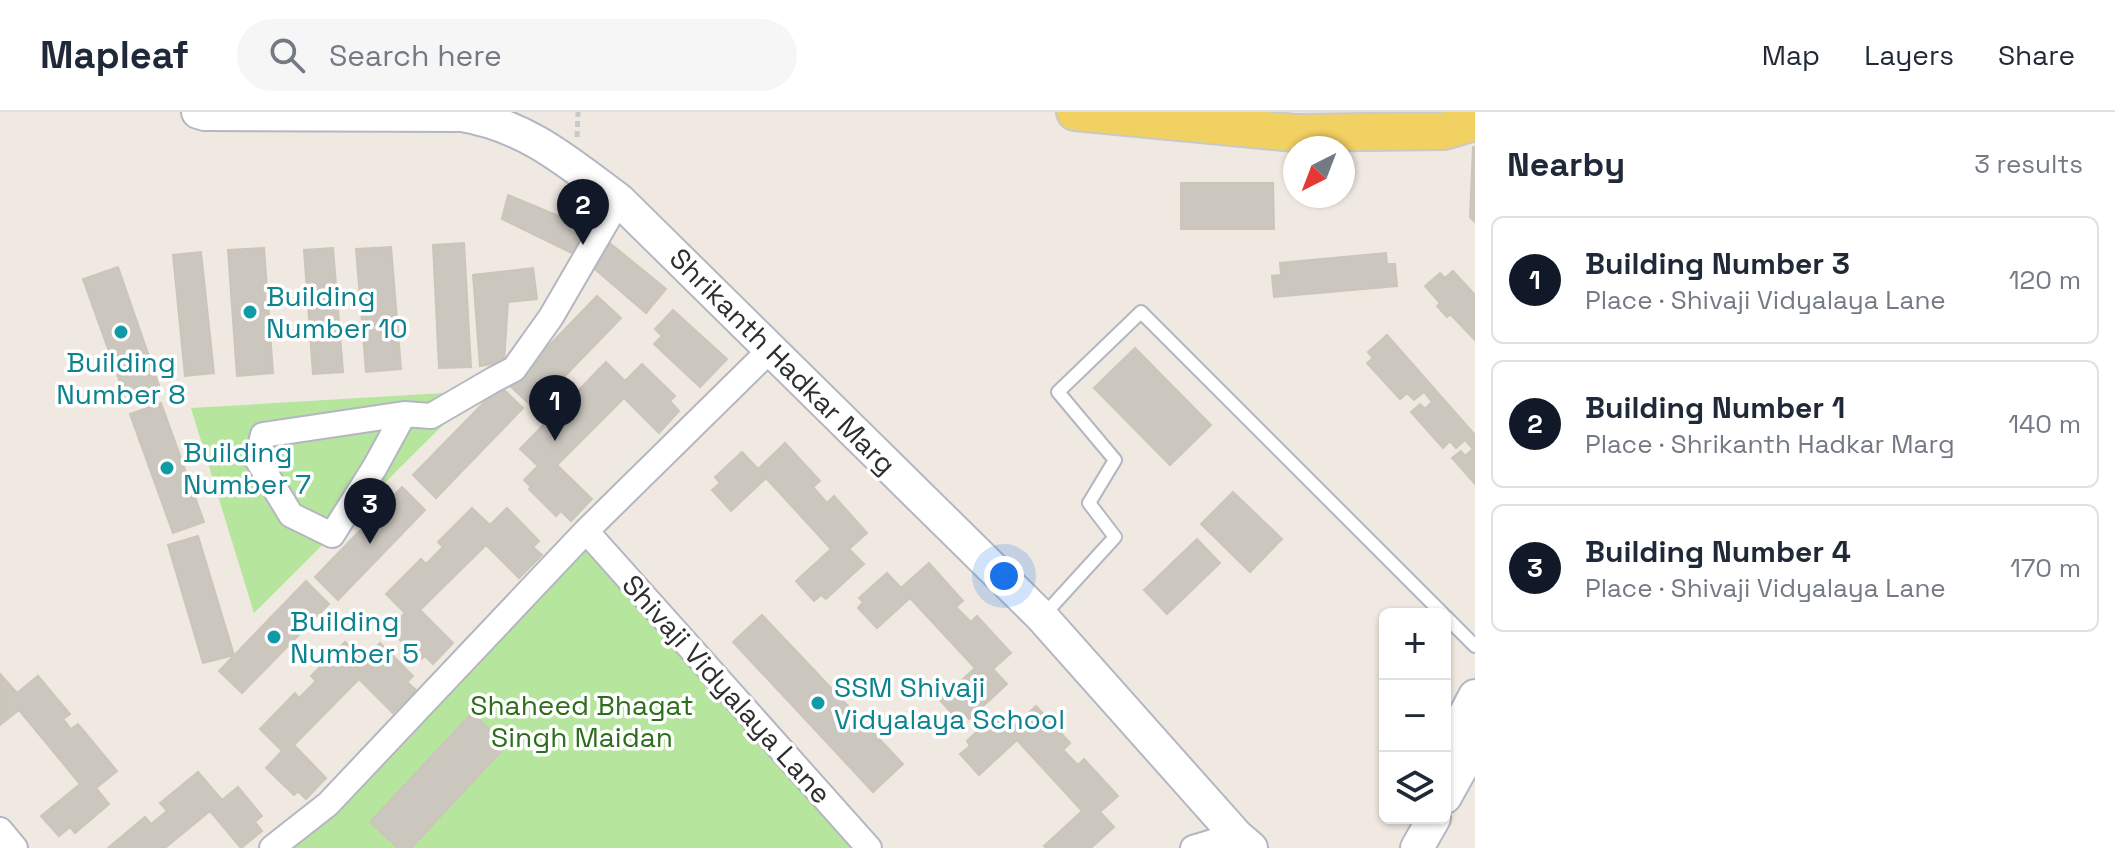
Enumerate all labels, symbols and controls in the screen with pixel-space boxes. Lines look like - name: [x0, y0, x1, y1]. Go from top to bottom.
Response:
- search box: [237, 19, 797, 91]
- text: Mapleaf: [40, 31, 189, 79]
- icon: search: [265, 33, 309, 77]
- text: Search here: [329, 36, 502, 75]
- text: Map: [1762, 37, 1820, 73]
- text: Layers: [1864, 37, 1954, 73]
- text: Share: [1998, 37, 2075, 73]
- north arrow: [1283, 136, 1355, 208]
- text: Nearby: [1507, 143, 1625, 186]
- text: 3 results: [1974, 147, 2083, 181]
- pin: 2: [557, 179, 609, 245]
- street label: Shrikanth Hadkar Marg: [662, 240, 904, 482]
- text: Building Number 3: [1585, 244, 1850, 283]
- text: 1: [1529, 263, 1541, 297]
- text: 120 m: [2009, 263, 2081, 297]
- place label: Building Number 10: [266, 278, 408, 346]
- text: Place · Shivaji Vidyalaya Lane: [1585, 283, 1946, 317]
- marker: Building Number 10: [241, 303, 259, 321]
- marker: Building Number 8: [112, 323, 130, 341]
- place label: Building Number 8: [56, 344, 186, 412]
- pin: 1: [529, 375, 581, 441]
- text: Building Number 1: [1585, 388, 1845, 427]
- text: 2: [1527, 407, 1543, 441]
- text: 140 m: [2008, 407, 2081, 441]
- text: Place · Shrikanth Hadkar Marg: [1585, 427, 1955, 461]
- place label: Building Number 7: [183, 434, 311, 502]
- marker: Building Number 7: [158, 459, 176, 477]
- pin: 3: [344, 478, 396, 544]
- text: Building Number 4: [1585, 532, 1851, 571]
- text: 3: [1527, 551, 1543, 585]
- text: 170 m: [2010, 551, 2081, 585]
- your location: [984, 556, 1024, 596]
- street label: Shivaji Vidyalaya Lane: [615, 567, 839, 811]
- text: Place · Shivaji Vidyalaya Lane: [1585, 571, 1946, 605]
- place label: Building Number 5: [290, 603, 419, 671]
- map controls: [1379, 608, 1451, 824]
- button: +: [1379, 608, 1451, 680]
- marker: Building Number 5: [265, 628, 283, 646]
- place label: SSM Shivaji Vidyalaya School: [834, 669, 1065, 737]
- button: −: [1379, 680, 1451, 752]
- park label: Shaheed Bhagat Singh Maidan: [470, 687, 694, 755]
- marker: SSM Shivaji Vidyalaya School: [809, 694, 827, 712]
- button: layers: [1379, 752, 1451, 824]

